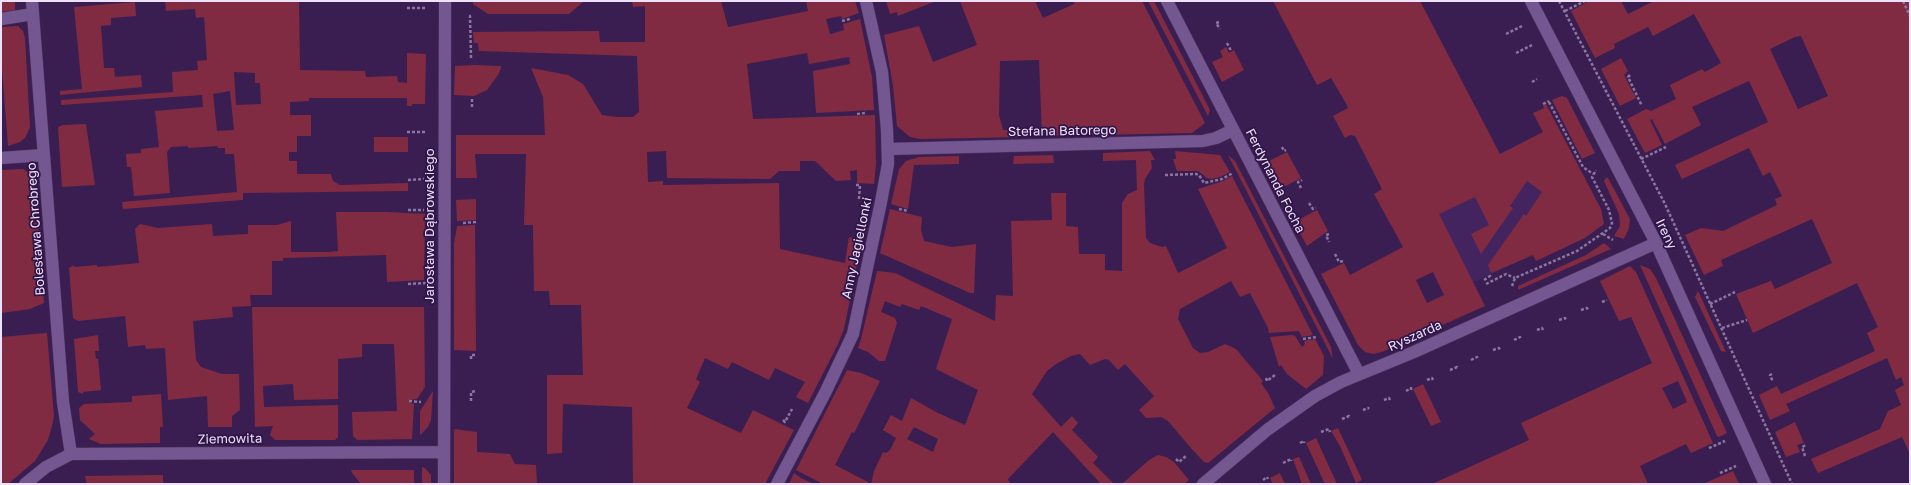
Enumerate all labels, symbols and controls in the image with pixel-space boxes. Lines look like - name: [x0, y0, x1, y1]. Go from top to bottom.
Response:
- street label: Stefana Batorego: [1008, 122, 1116, 140]
- street label: Ferdynanda Focha: [1242, 126, 1308, 236]
- street label: Jarosława Dąbrowskiego: [422, 148, 438, 304]
- street label: Bolesława Chrobrego: [24, 162, 48, 296]
- street label: Anny Jagiellonki: [839, 196, 875, 300]
- street label: Ireny: [1652, 216, 1680, 252]
- street label: Ryszarda: [1386, 317, 1444, 355]
- street label: Ziemowita: [198, 431, 262, 447]

